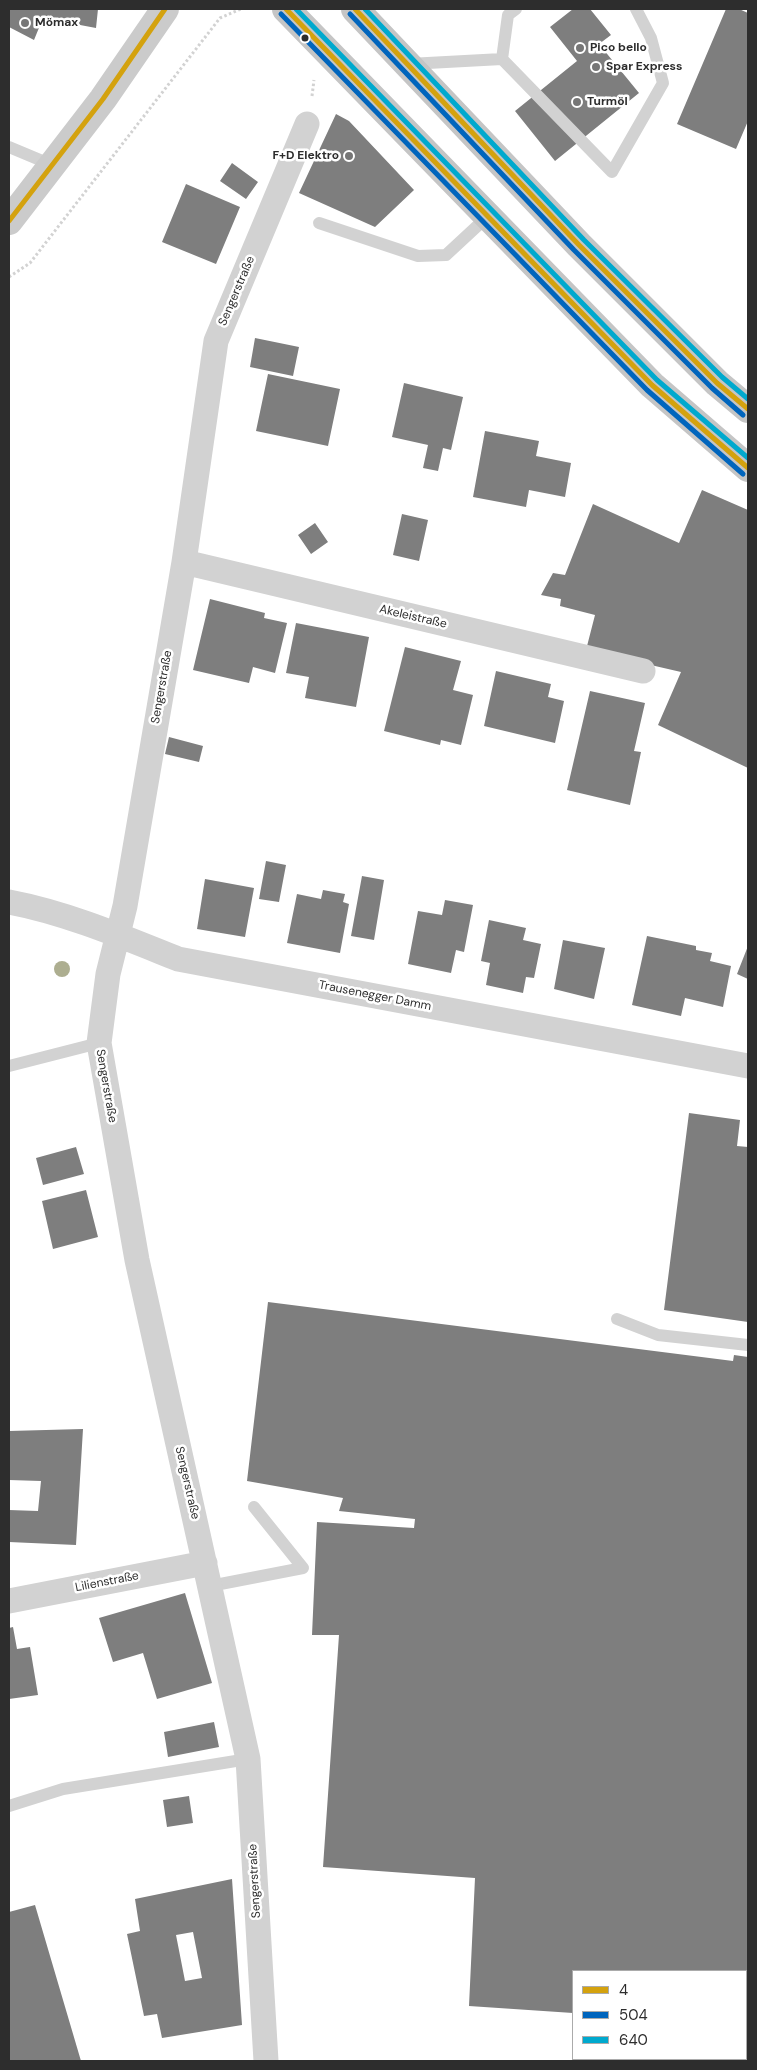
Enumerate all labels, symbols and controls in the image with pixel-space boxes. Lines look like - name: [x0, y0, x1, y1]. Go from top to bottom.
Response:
- place label: Mömax: [35, 16, 78, 30]
- marker: Mömax: [19, 17, 31, 29]
- unlabelled marker: [300, 33, 310, 43]
- place label: Pico bello: [590, 41, 647, 55]
- marker: Pico bello: [574, 42, 586, 54]
- place label: Spar Express: [606, 60, 682, 74]
- marker: Spar Express: [590, 61, 602, 73]
- place label: Turmöl: [587, 95, 628, 109]
- marker: Turmöl: [571, 96, 583, 108]
- place label: F+D Elektro: [272, 149, 339, 163]
- marker: F+D Elektro: [343, 150, 355, 162]
- street label: Sengerstraße: [216, 254, 258, 328]
- street label: Akeleistraße: [378, 602, 448, 632]
- street label: Sengerstraße: [148, 649, 176, 725]
- street label: Trausenegger Damm: [318, 978, 432, 1014]
- street label: Sengerstraße: [92, 1048, 120, 1124]
- street label: Sengerstraße: [172, 1445, 202, 1521]
- street label: Lilienstraße: [74, 1569, 140, 1595]
- street label: Sengerstraße: [246, 1843, 264, 1919]
- legend: [572, 1970, 747, 2060]
- text: 4: [619, 1980, 628, 2000]
- text: 504: [619, 2005, 648, 2025]
- text: 640: [619, 2030, 648, 2050]

